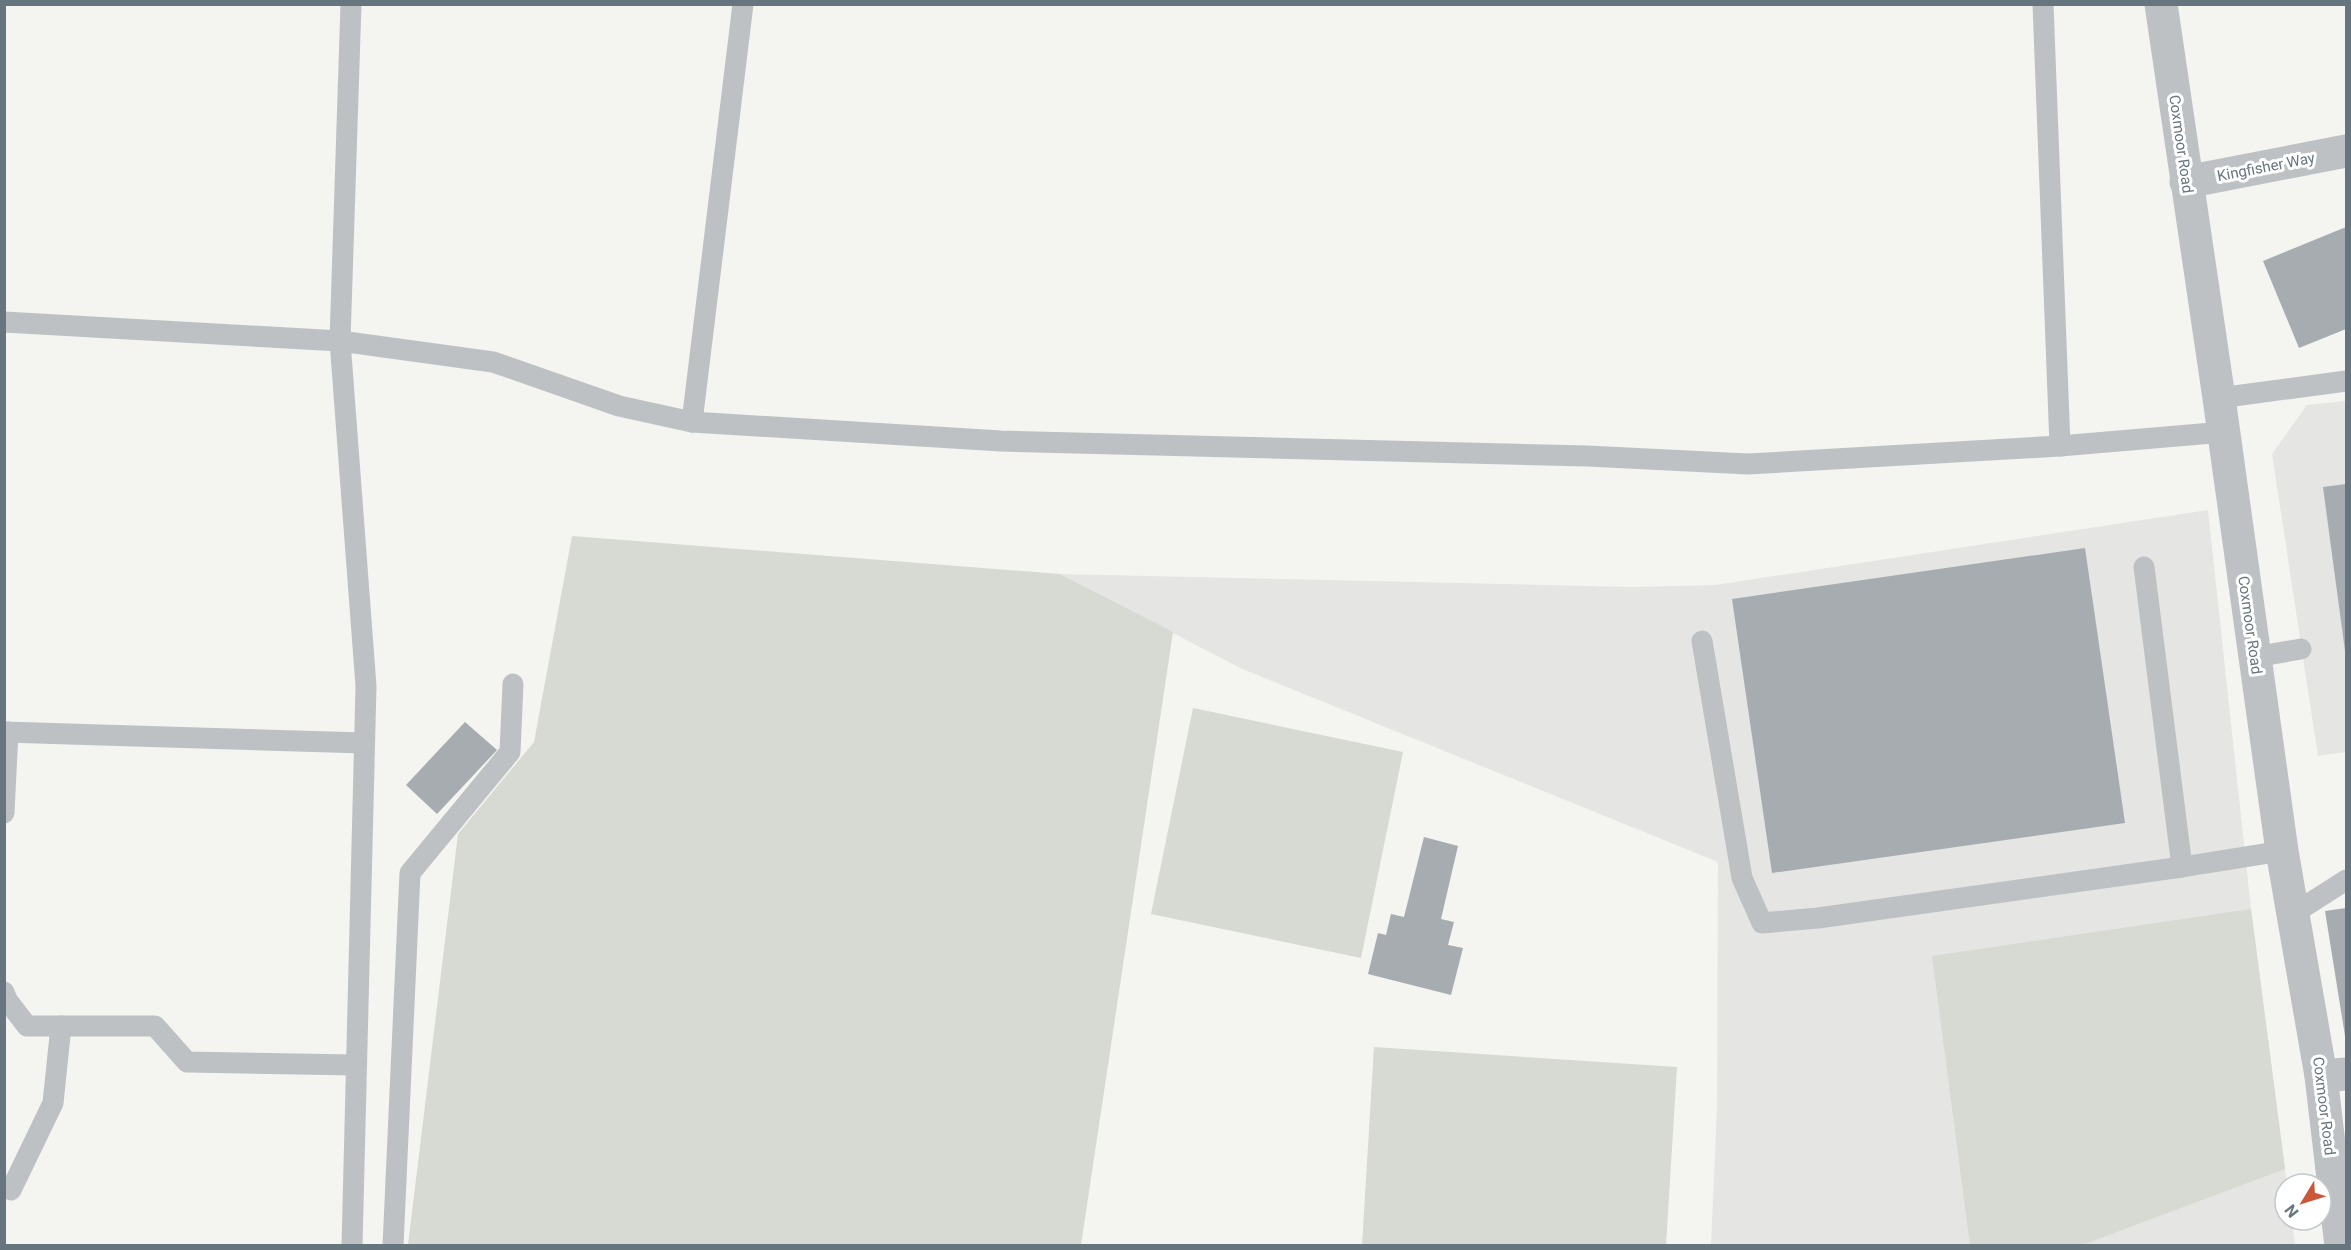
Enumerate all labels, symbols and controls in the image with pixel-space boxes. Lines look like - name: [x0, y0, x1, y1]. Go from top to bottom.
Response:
- street label: Coxmoor Road: [2165, 94, 2197, 194]
- street label: Kingfisher Way: [2216, 149, 2316, 185]
- street label: Coxmoor Road: [2234, 575, 2266, 675]
- street label: Coxmoor Road: [2309, 1056, 2339, 1156]
- north arrow: [2273, 1172, 2333, 1232]
- text: N: [2281, 1201, 2303, 1221]

